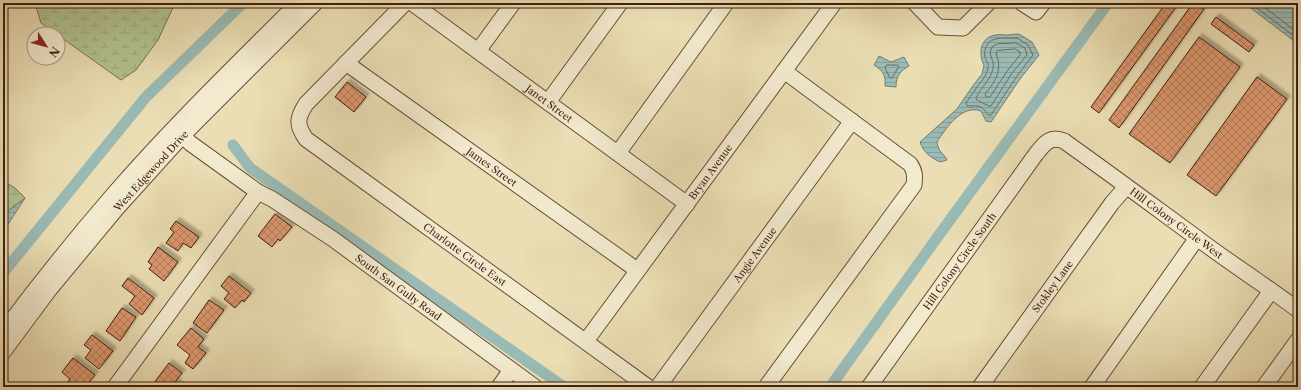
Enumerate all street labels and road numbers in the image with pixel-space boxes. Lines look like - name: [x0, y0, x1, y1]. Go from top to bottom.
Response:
- street label: Janet Street: [521, 81, 575, 126]
- street label: West Edgewood Drive: [110, 127, 191, 215]
- street label: Bryan Avenue: [686, 141, 736, 202]
- street label: James Street: [462, 144, 520, 190]
- street label: Hill Colony Circle West: [1127, 185, 1225, 262]
- street label: Hill Colony Circle South: [920, 209, 999, 313]
- street label: Charlotte Circle East: [421, 220, 509, 289]
- street label: Angie Avenue: [730, 224, 780, 286]
- street label: South San Gully Road: [352, 251, 444, 323]
- street label: Stokley Lane: [1029, 257, 1076, 315]

